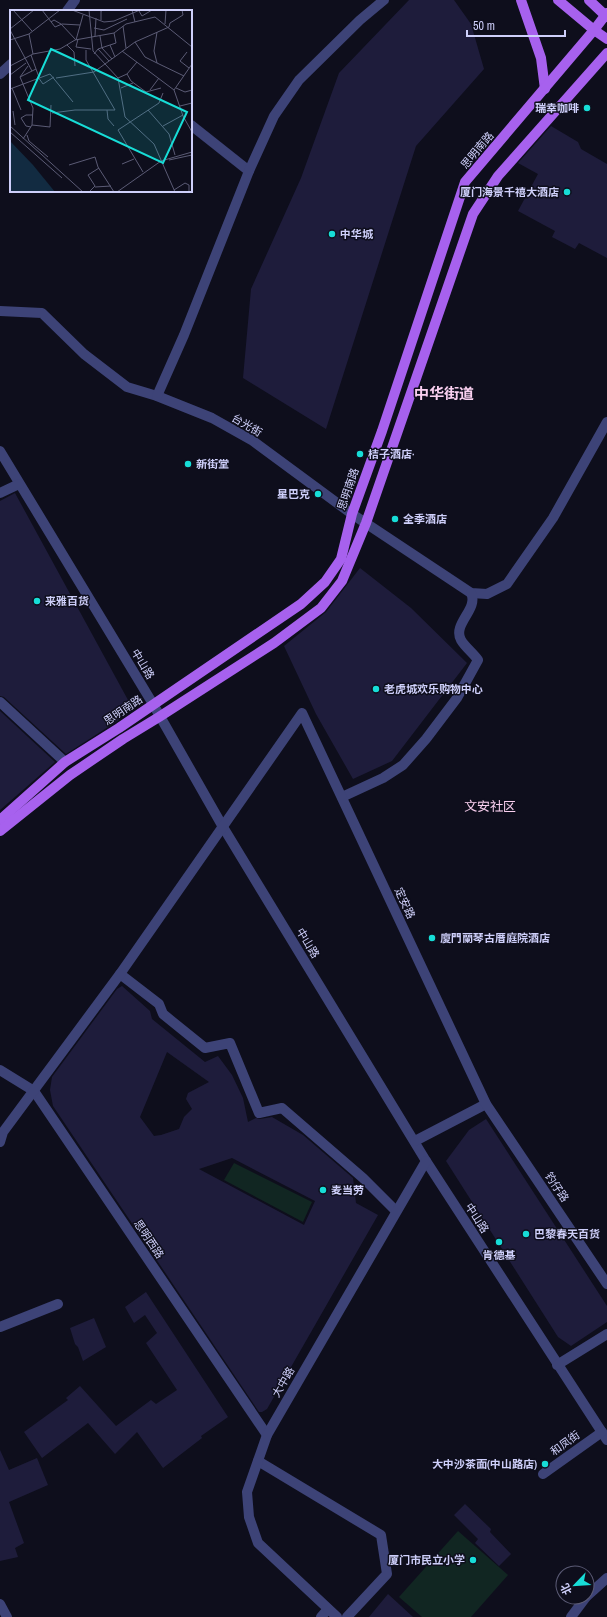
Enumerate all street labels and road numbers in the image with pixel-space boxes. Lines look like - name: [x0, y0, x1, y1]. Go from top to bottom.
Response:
- street label: 思明南路: [457, 129, 497, 171]
- street label: 台光街: [229, 411, 265, 439]
- street label: 思明南路: [334, 466, 362, 512]
- street label: 中山路: [129, 646, 157, 682]
- street label: 思明南路: [101, 692, 145, 728]
- street label: 定安路: [392, 885, 418, 921]
- street label: 中山路: [294, 925, 322, 961]
- street label: 钓仔路: [542, 1169, 572, 1205]
- street label: 中山路: [462, 1200, 492, 1236]
- street label: 思明西路: [131, 1217, 167, 1261]
- street label: 大中路: [269, 1364, 297, 1400]
- street label: 和凤街: [548, 1428, 582, 1458]

